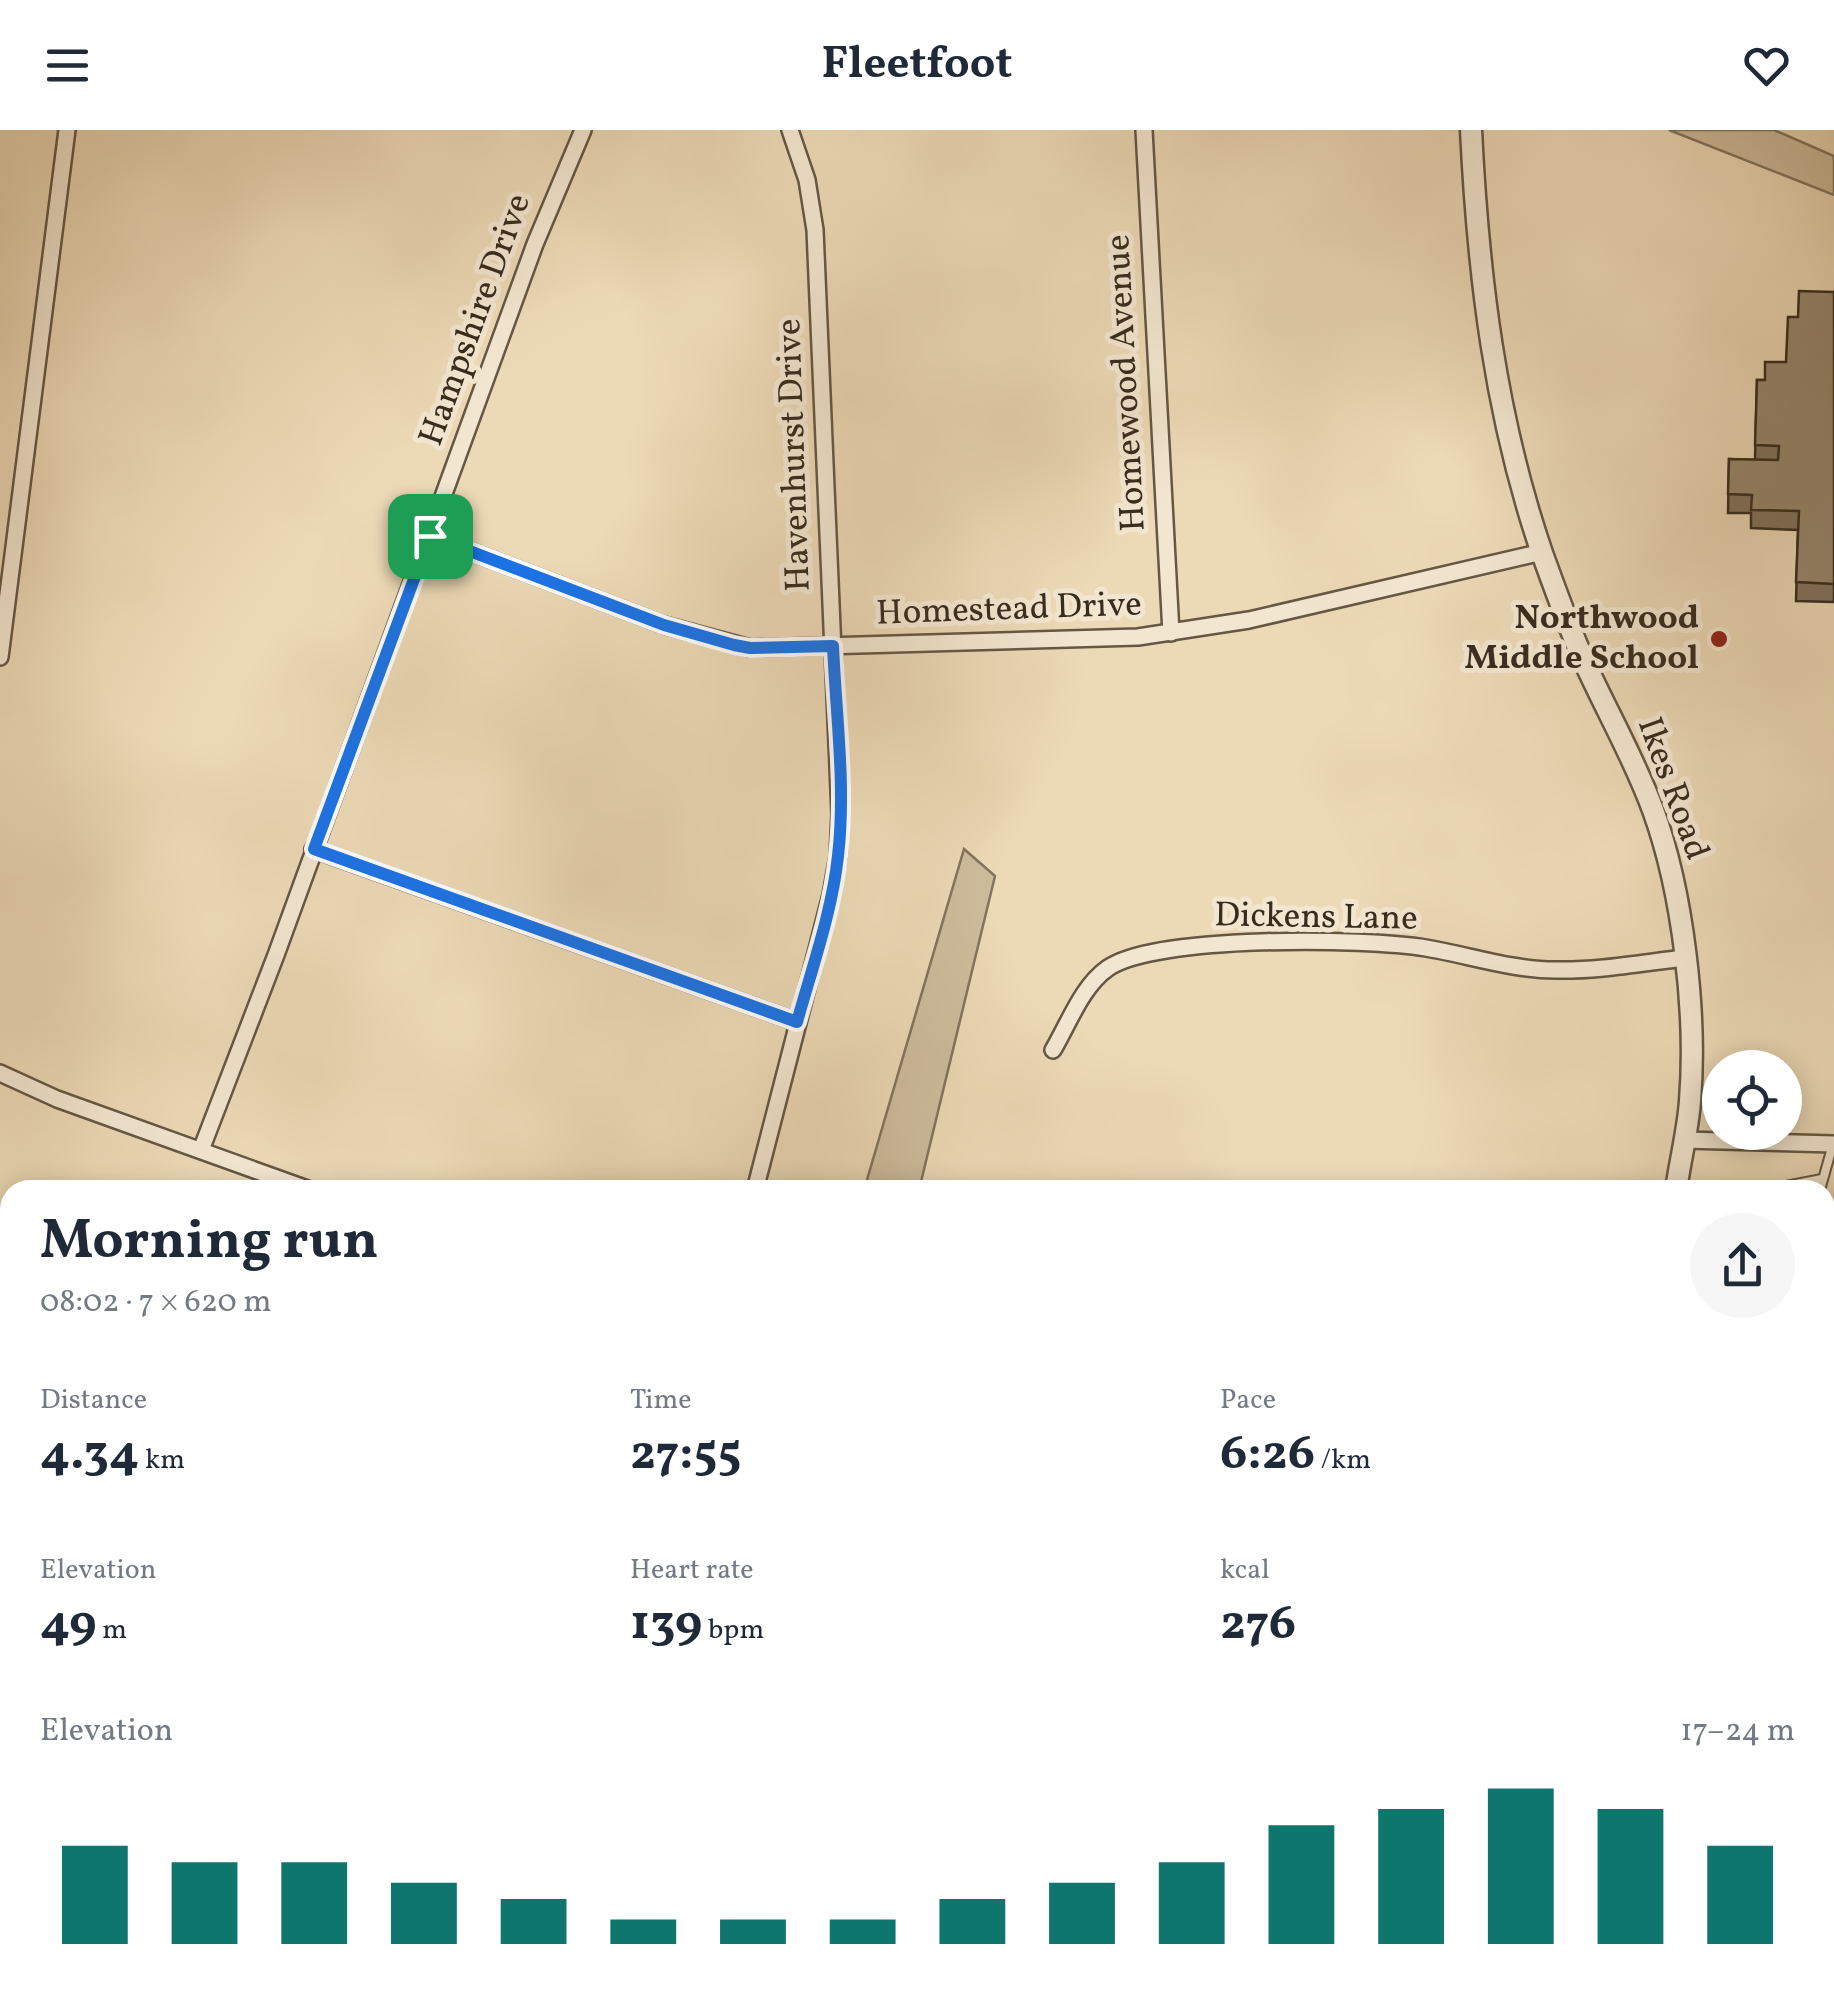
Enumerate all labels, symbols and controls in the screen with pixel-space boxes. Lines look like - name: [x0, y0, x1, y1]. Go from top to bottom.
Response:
- text: Fleetfoot: [822, 34, 1012, 97]
- icon: menu: [40, 38, 95, 93]
- icon: heart: [1739, 38, 1794, 93]
- street label: Hampshire Drive: [408, 187, 544, 453]
- street label: Homewood Avenue: [1095, 233, 1159, 533]
- street label: Havenhurst Drive: [766, 318, 824, 592]
- pin: [388, 494, 473, 579]
- icon: arrive: [403, 509, 458, 564]
- street label: Homestead Drive: [875, 581, 1143, 639]
- place label: Northwood Middle School: [1465, 595, 1699, 683]
- marker: Northwood Middle School: [1708, 628, 1730, 650]
- street label: Ikes Road: [1624, 711, 1720, 867]
- street label: Dickens Lane: [1214, 892, 1418, 944]
- map controls: [1702, 1050, 1802, 1150]
- button: locate: [1702, 1050, 1802, 1150]
- text: Morning run: [40, 1205, 379, 1281]
- button: share: [1690, 1213, 1795, 1318]
- text: 08:02 · 7 × 620 m: [40, 1281, 271, 1325]
- text: Distance: [40, 1381, 147, 1420]
- text: Time: [630, 1381, 691, 1420]
- text: Pace: [1220, 1381, 1276, 1420]
- text: 4.34: [40, 1420, 139, 1490]
- text: 27:55: [630, 1420, 742, 1490]
- text: 6:26: [1220, 1420, 1315, 1490]
- text: km: [139, 1441, 185, 1480]
- text: /km: [1315, 1441, 1371, 1480]
- text: Elevation: [40, 1551, 156, 1590]
- text: Heart rate: [630, 1551, 754, 1590]
- text: kcal: [1220, 1551, 1270, 1590]
- text: 49: [40, 1590, 97, 1660]
- text: 139: [630, 1590, 702, 1660]
- text: 276: [1220, 1590, 1296, 1660]
- text: m: [97, 1611, 127, 1650]
- text: bpm: [702, 1611, 764, 1650]
- text: Elevation: [40, 1710, 173, 1754]
- text: 17–24 m: [1680, 1710, 1795, 1754]

